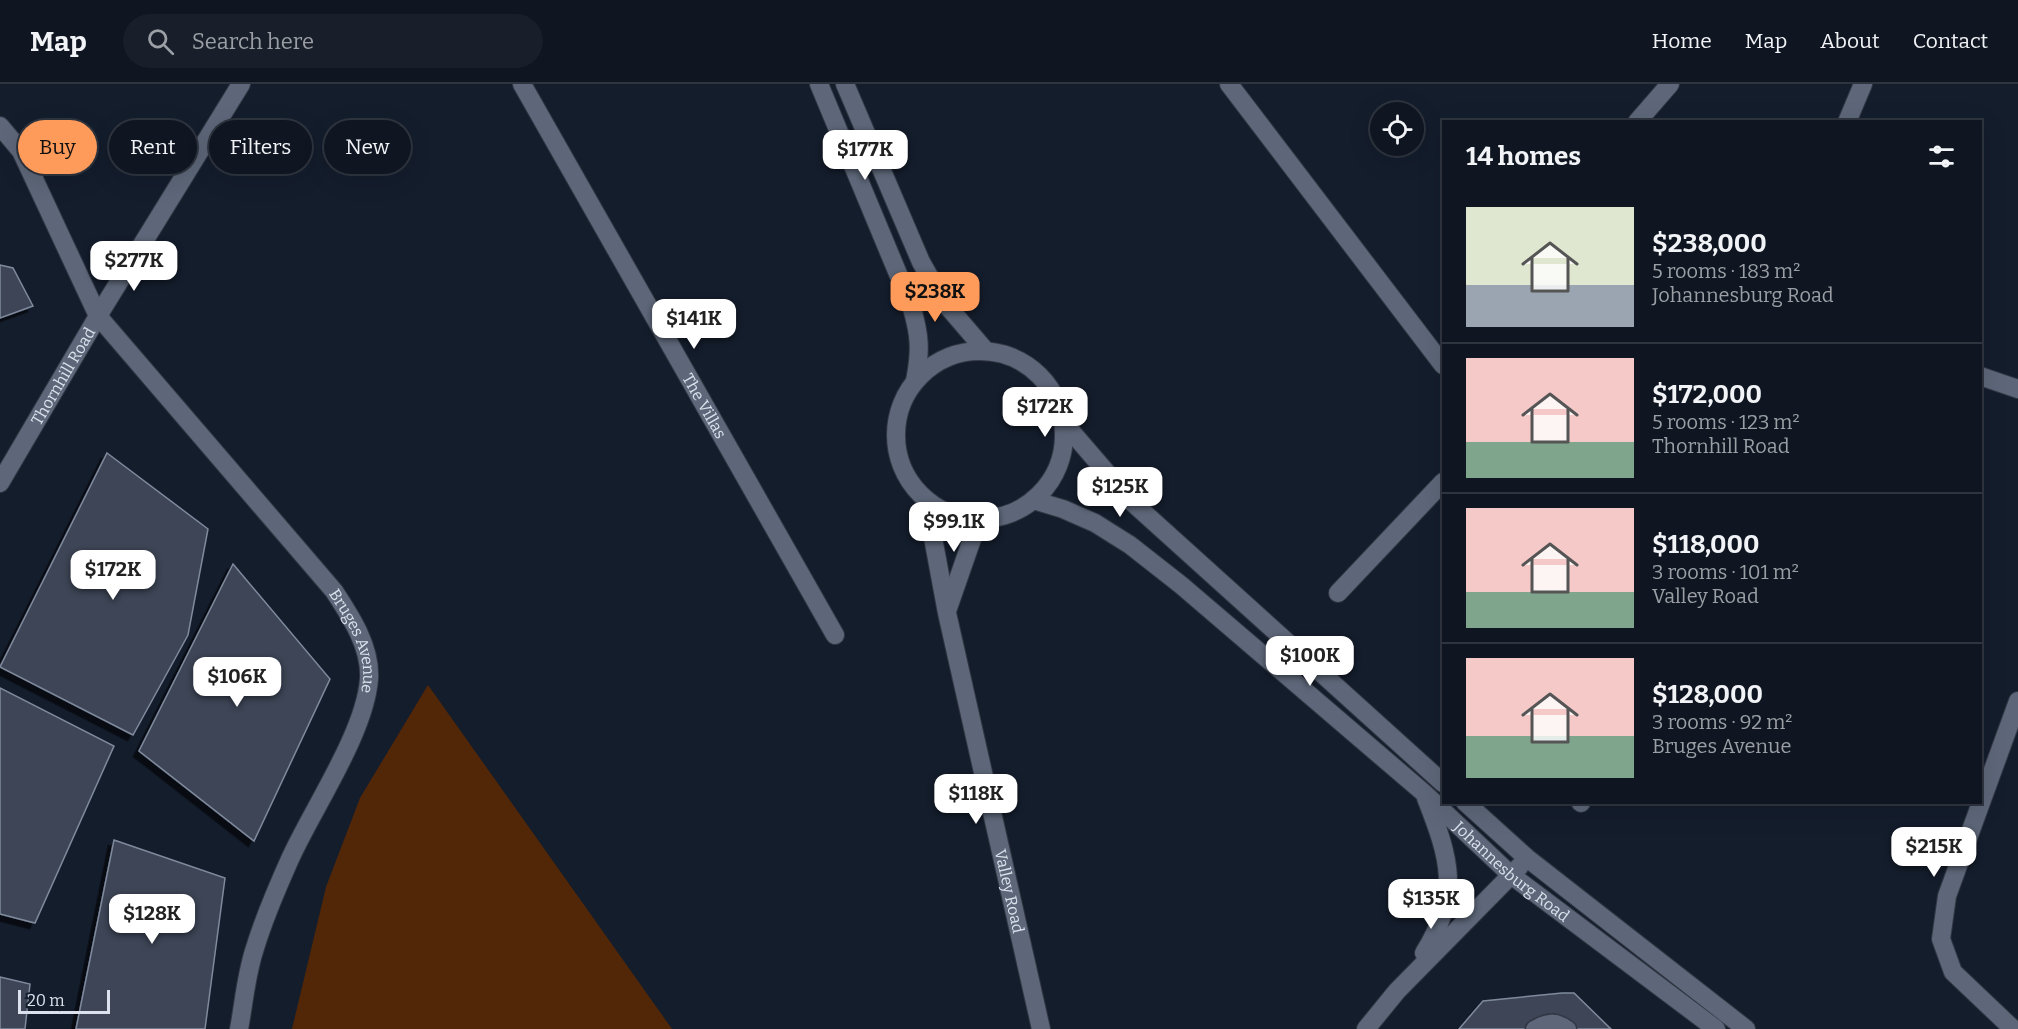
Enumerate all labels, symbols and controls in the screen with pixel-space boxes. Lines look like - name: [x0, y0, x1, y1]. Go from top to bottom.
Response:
- search box: [123, 14, 543, 68]
- text: Map: [30, 25, 87, 58]
- icon: search: [144, 25, 177, 58]
- text: Search here: [192, 28, 314, 55]
- text: Home: [1652, 28, 1712, 54]
- text: Map: [1745, 28, 1787, 54]
- text: About: [1820, 28, 1880, 54]
- text: Contact: [1913, 28, 1988, 54]
- map controls: [1370, 102, 1424, 156]
- button: locate: [1370, 102, 1424, 156]
- chip: Buy: [18, 120, 97, 174]
- chip: Rent: [109, 120, 197, 174]
- chip: Filters: [209, 120, 312, 174]
- chip: New: [324, 120, 411, 174]
- pin: $177K: [823, 130, 907, 181]
- text: $177K: [837, 137, 893, 161]
- icon: filters: [1925, 140, 1958, 173]
- text: 14 homes: [1466, 141, 1581, 172]
- text: $238,000: [1652, 228, 1767, 259]
- icon: home: [1514, 231, 1586, 303]
- pin: $277K: [92, 241, 176, 292]
- text: $277K: [104, 248, 164, 272]
- text: 5 rooms · 183 m²: [1652, 259, 1800, 283]
- pin: $238K: [893, 272, 977, 323]
- text: $238K: [905, 279, 965, 303]
- text: Johannesburg Road: [1652, 283, 1834, 307]
- pin: $141K: [652, 299, 736, 350]
- text: $141K: [666, 306, 722, 330]
- street label: Thornhill Road: [27, 324, 100, 429]
- street label: The Villas: [678, 370, 730, 442]
- text: $172,000: [1652, 379, 1762, 410]
- icon: home: [1514, 382, 1586, 454]
- pin: $172K: [1003, 387, 1087, 438]
- text: $172K: [1017, 394, 1073, 418]
- text: 5 rooms · 123 m²: [1652, 410, 1800, 434]
- text: Thornhill Road: [1652, 434, 1790, 458]
- pin: $125K: [1078, 467, 1162, 518]
- text: $125K: [1091, 474, 1149, 498]
- pin: $99.1K: [905, 502, 1003, 553]
- text: $99.1K: [923, 509, 985, 533]
- text: $118,000: [1652, 529, 1760, 560]
- icon: home: [1514, 532, 1586, 604]
- pin: $172K: [71, 550, 155, 601]
- text: $172K: [85, 557, 141, 581]
- text: 3 rooms · 101 m²: [1652, 560, 1799, 584]
- text: Valley Road: [1652, 584, 1759, 608]
- street label: Bruges Avenue: [325, 585, 378, 695]
- pin: $100K: [1268, 636, 1352, 687]
- text: $100K: [1280, 643, 1340, 667]
- pin: $106K: [195, 657, 279, 708]
- text: $106K: [207, 664, 267, 688]
- text: $128,000: [1652, 679, 1763, 710]
- icon: home: [1514, 682, 1586, 754]
- text: 3 rooms · 92 m²: [1652, 710, 1792, 734]
- text: Bruges Avenue: [1652, 734, 1791, 758]
- pin: $118K: [934, 774, 1018, 825]
- text: $118K: [948, 781, 1004, 805]
- street label: Johannesburg Road: [1449, 817, 1574, 926]
- pin: $215K: [1892, 827, 1976, 878]
- text: $215K: [1905, 834, 1963, 858]
- street label: Valley Road: [991, 847, 1028, 935]
- pin: $135K: [1389, 879, 1473, 930]
- text: $135K: [1402, 886, 1460, 910]
- pin: $128K: [110, 894, 194, 945]
- text: $128K: [123, 901, 181, 925]
- scale bar: [18, 987, 110, 1014]
- text: 20 m: [27, 991, 64, 1010]

